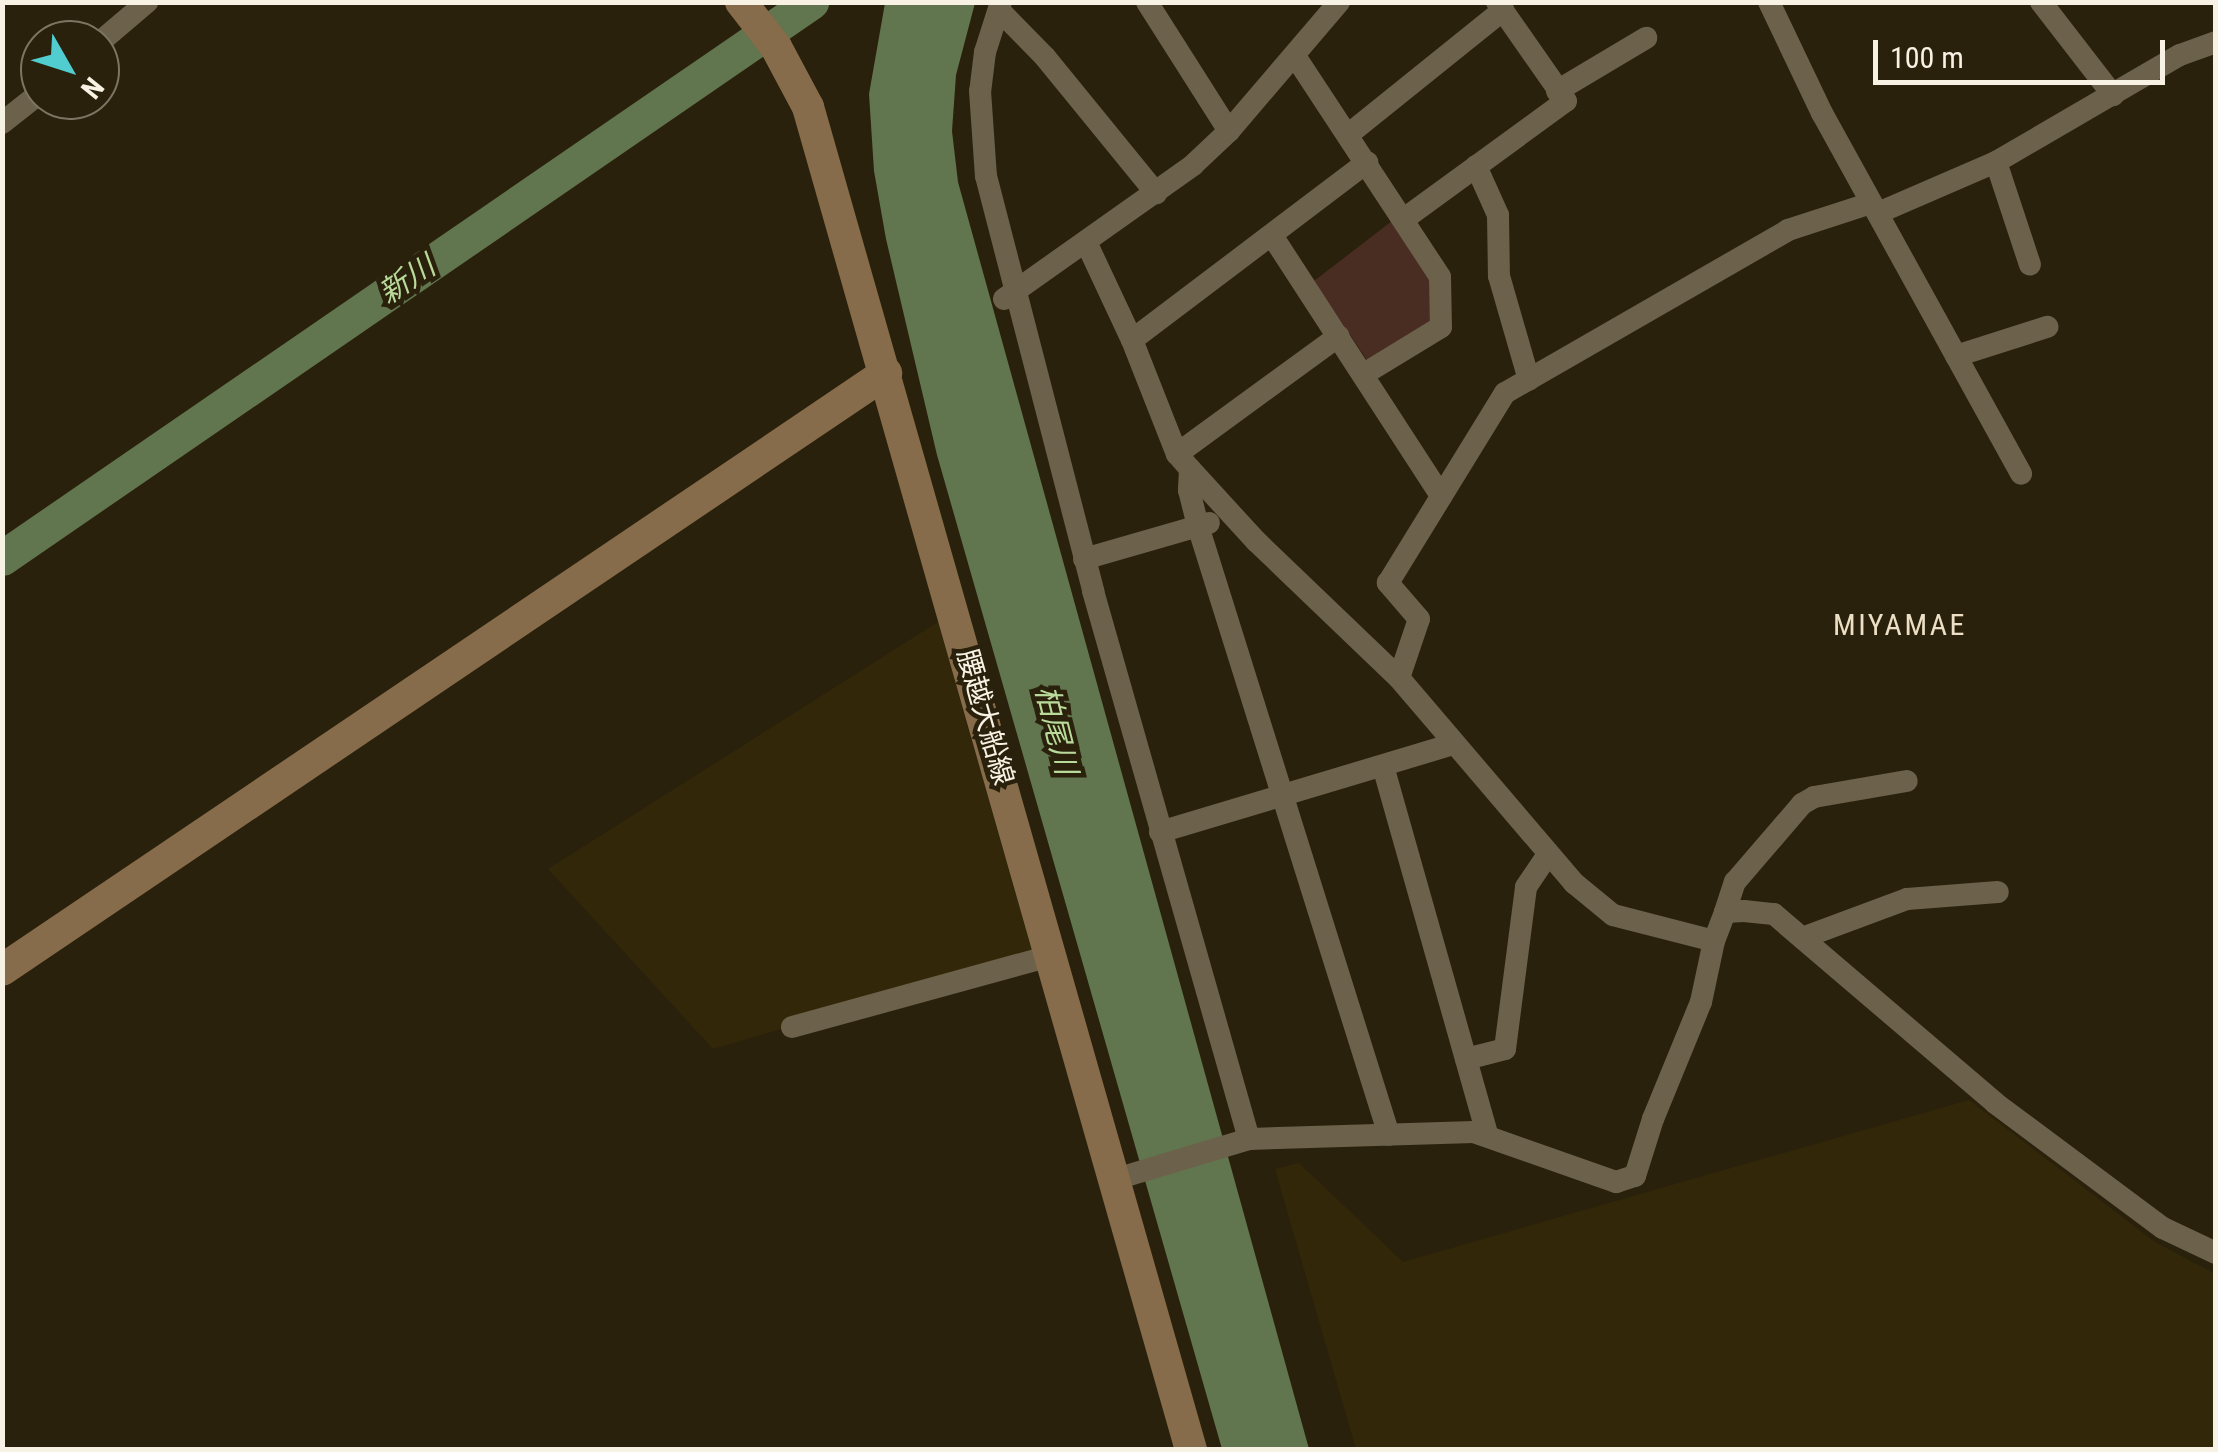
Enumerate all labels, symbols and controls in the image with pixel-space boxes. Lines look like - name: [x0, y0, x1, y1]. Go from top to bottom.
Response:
- north arrow: [20, 20, 120, 120]
- scale bar: [1878, 20, 2170, 82]
- text: 100 m: [1890, 40, 1964, 75]
- text: N: [74, 71, 110, 105]
- water label: 新川: [372, 248, 442, 312]
- district label: MIYAMAE: [1833, 607, 1967, 643]
- street label: 腰越大船線: [950, 645, 1020, 789]
- water label: 柏尾川: [1028, 682, 1084, 778]

